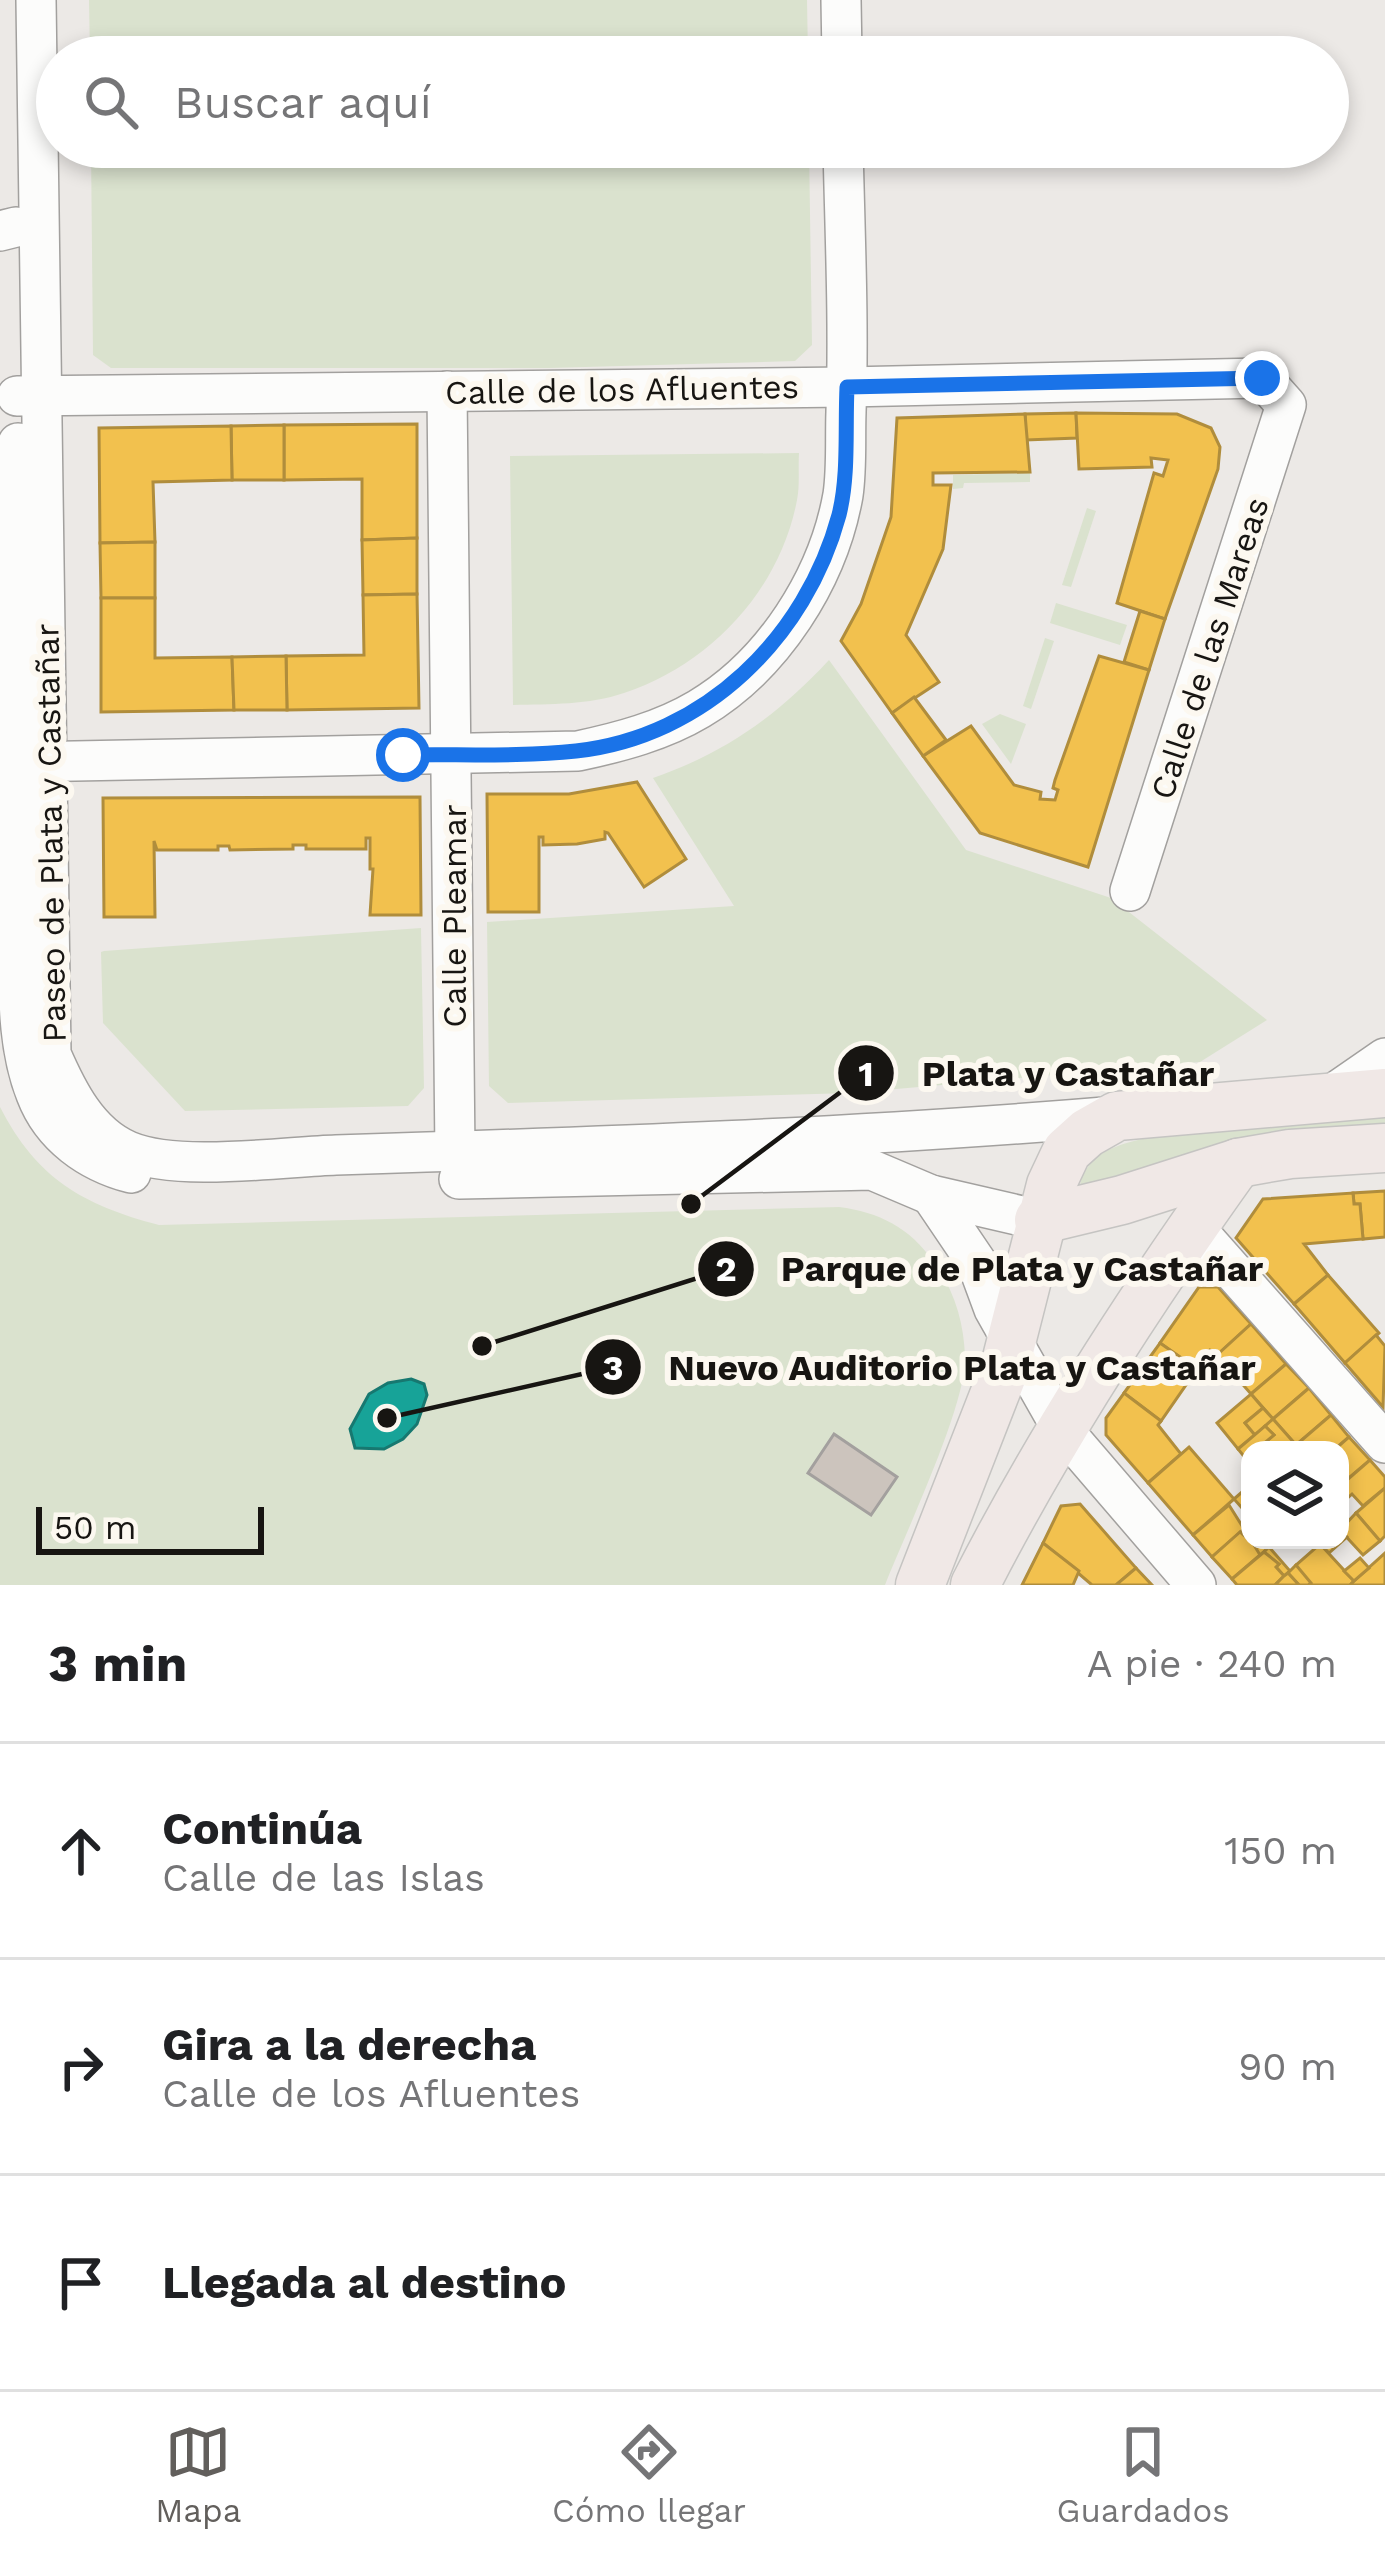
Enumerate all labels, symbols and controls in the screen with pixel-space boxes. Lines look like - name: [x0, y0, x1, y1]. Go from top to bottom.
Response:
- search box: [36, 36, 1349, 168]
- icon: search: [78, 69, 144, 135]
- text: Buscar aquí: [174, 76, 432, 129]
- route end: [1235, 351, 1289, 405]
- street label: Calle de los Afluentes: [445, 367, 799, 412]
- street label: Calle de las Mareas: [1142, 492, 1277, 804]
- street label: Paseo de Plata y Castañar: [27, 623, 74, 1043]
- route start: [376, 728, 430, 782]
- street label: Calle Pleamar: [435, 804, 474, 1028]
- callout: Plata y Castañar: [836, 1037, 1239, 1109]
- text: 1: [858, 1053, 874, 1095]
- text: Plata y Castañar: [922, 1053, 1215, 1095]
- callout: Parque de Plata y Castañar: [696, 1233, 1288, 1305]
- text: 2: [715, 1248, 737, 1290]
- text: Parque de Plata y Castañar: [781, 1248, 1264, 1290]
- callout: Nuevo Auditorio Plata y Castañar: [583, 1331, 1280, 1403]
- text: 3: [602, 1347, 624, 1389]
- text: Nuevo Auditorio Plata y Castañar: [668, 1347, 1256, 1389]
- map controls: [1241, 1441, 1349, 1549]
- button: layers: [1241, 1441, 1349, 1549]
- scale bar: [36, 1501, 264, 1554]
- text: 50 m: [54, 1508, 136, 1547]
- text: 3 min: [48, 1634, 187, 1693]
- text: A pie · 240 m: [1087, 1641, 1337, 1686]
- text: Continúa: [162, 1802, 362, 1855]
- icon: ahead: [48, 1818, 114, 1884]
- text: 150 m: [1224, 1828, 1337, 1873]
- text: Calle de las Islas: [162, 1855, 485, 1900]
- text: Gira a la derecha: [162, 2018, 536, 2071]
- icon: right: [48, 2034, 114, 2100]
- text: 90 m: [1238, 2044, 1337, 2089]
- text: Calle de los Afluentes: [162, 2071, 580, 2116]
- icon: arrive: [48, 2250, 114, 2316]
- text: Llegada al destino: [162, 2256, 567, 2309]
- tab: Mapa: [155, 2419, 241, 2530]
- tab: Cómo llegar: [552, 2419, 746, 2530]
- tab: Guardados: [1057, 2419, 1230, 2530]

